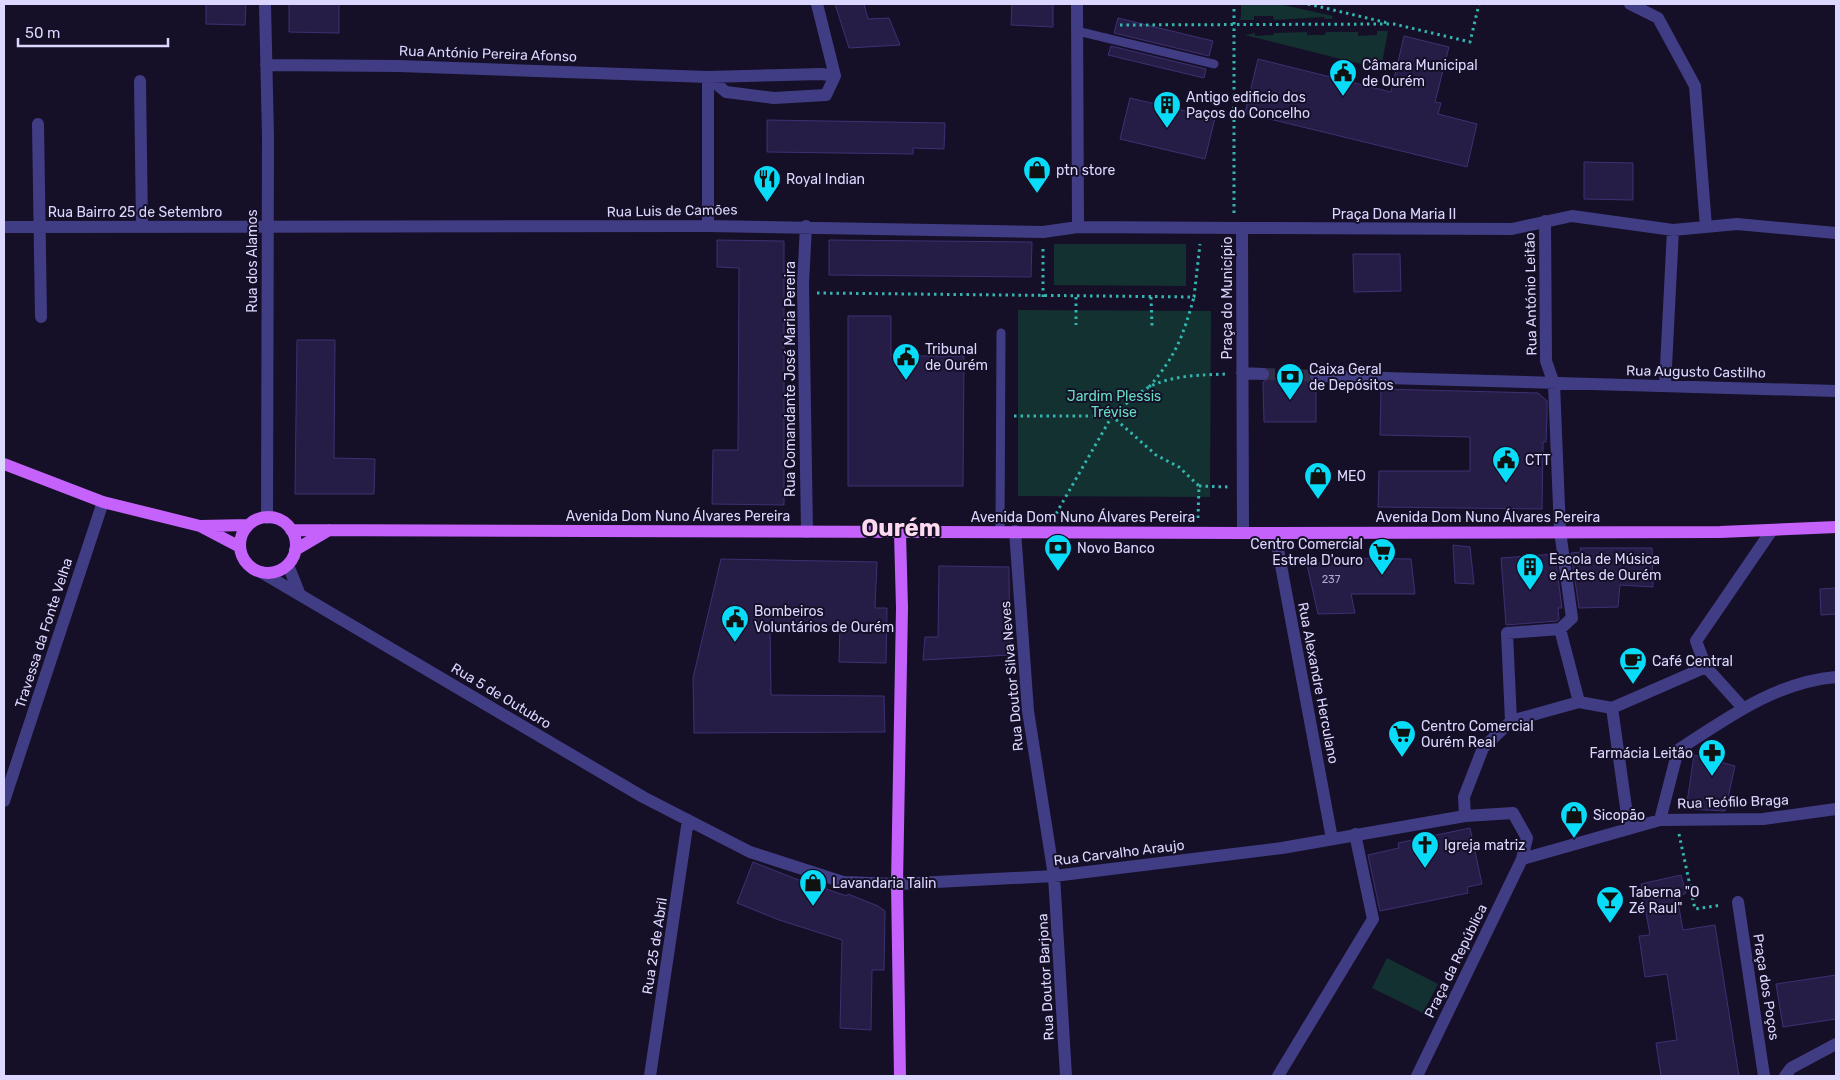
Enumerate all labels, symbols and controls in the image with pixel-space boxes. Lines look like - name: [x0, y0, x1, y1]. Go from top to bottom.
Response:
- scale bar: [18, 15, 168, 47]
- text: 50 m: [25, 24, 60, 42]
- street label: Rua António Pereira Afonso: [399, 42, 577, 66]
- place label: Câmara Municipal de Ourém: [1362, 57, 1478, 90]
- public building icon: Câmara Municipal de Ourém: [1328, 58, 1358, 97]
- place label: Antigo edificio dos Paços do Concelho: [1186, 89, 1310, 122]
- building icon: Antigo edificio dos Paços do Concelho: [1152, 90, 1182, 129]
- shop icon: ptn store: [1022, 155, 1052, 194]
- place label: ptn store: [1056, 162, 1115, 179]
- restaurant icon: Royal Indian: [752, 164, 782, 203]
- place label: Royal Indian: [786, 171, 865, 188]
- street label: Rua Luis de Camões: [606, 201, 738, 221]
- street label: Rua Bairro 25 de Setembro: [48, 204, 222, 221]
- street label: Praça Dona Maria II: [1332, 206, 1456, 223]
- street label: Rua dos Alamos: [244, 209, 261, 313]
- street label: Rua António Leitão: [1521, 232, 1541, 356]
- street label: Praça do Município: [1219, 237, 1236, 359]
- street label: Rua Comandante José Maria Pereira: [782, 261, 799, 497]
- place label: Tribunal de Ourém: [925, 341, 988, 374]
- public building icon: Tribunal de Ourém: [891, 342, 921, 381]
- place label: Caixa Geral de Depósitos: [1309, 361, 1394, 394]
- bank icon: Caixa Geral de Depósitos: [1275, 362, 1305, 401]
- street label: Rua Augusto Castilho: [1626, 362, 1766, 382]
- park label: Jardim Plessis Trévise: [1067, 388, 1161, 421]
- public building icon: CTT: [1491, 445, 1521, 484]
- place label: CTT: [1525, 452, 1551, 469]
- shop icon: MEO: [1303, 461, 1333, 500]
- place label: MEO: [1337, 468, 1366, 485]
- street label: Avenida Dom Nuno Álvares Pereira: [566, 507, 790, 525]
- street label: Avenida Dom Nuno Álvares Pereira: [971, 508, 1195, 526]
- street label: Avenida Dom Nuno Álvares Pereira: [1376, 508, 1600, 526]
- district label: Ourém: [861, 514, 941, 542]
- bank icon: Novo Banco: [1043, 533, 1073, 572]
- place label: Centro Comercial Estrela D'ouro: [1250, 536, 1363, 569]
- supermarket icon: Centro Comercial Estrela D'ouro: [1367, 537, 1397, 576]
- place label: Novo Banco: [1077, 540, 1155, 557]
- place label: Escola de Música e Artes de Ourém: [1549, 551, 1661, 584]
- building icon: Escola de Música e Artes de Ourém: [1515, 552, 1545, 591]
- street label: Travessa da Fonte Velha: [12, 556, 76, 710]
- house number: 237: [1322, 573, 1341, 586]
- street label: Rua Doutor Silva Neves: [997, 600, 1027, 752]
- street label: Rua Alexandre Herculano: [1294, 601, 1342, 765]
- place label: Bombeiros Voluntários de Ourém: [754, 603, 894, 636]
- public building icon: Bombeiros Voluntários de Ourém: [720, 604, 750, 643]
- cafe icon: Café Central: [1618, 646, 1648, 685]
- place label: Café Central: [1652, 653, 1733, 670]
- street label: Rua 5 de Outubro: [448, 659, 554, 733]
- place label: Centro Comercial Ourém Real: [1421, 718, 1534, 751]
- supermarket icon: Centro Comercial Ourém Real: [1387, 719, 1417, 758]
- pharmacy icon: Farmácia Leitão: [1697, 738, 1727, 777]
- place label: Farmácia Leitão: [1590, 745, 1693, 762]
- street label: Rua Teófilo Braga: [1677, 792, 1789, 812]
- shop icon: Sicopāo: [1559, 800, 1589, 839]
- place label: Sicopāo: [1593, 807, 1645, 824]
- church icon: Igreja matriz: [1410, 830, 1440, 869]
- street label: Rua Carvalho Araujo: [1053, 837, 1185, 869]
- place label: Igreja matriz: [1444, 837, 1525, 854]
- shop icon: Lavandaria Talin: [798, 868, 828, 907]
- place label: Lavandaria Talin: [832, 875, 937, 892]
- place label: Taberna "O Zé Raul": [1629, 884, 1699, 917]
- bar icon: Taberna "O Zé Raul": [1595, 885, 1625, 924]
- street label: Rua 25 de Abril: [639, 896, 671, 996]
- street label: Praça da República: [1421, 901, 1491, 1021]
- street label: Rua Doutor Barjona: [1034, 913, 1058, 1041]
- street label: Praça dos Poços: [1749, 933, 1783, 1041]

